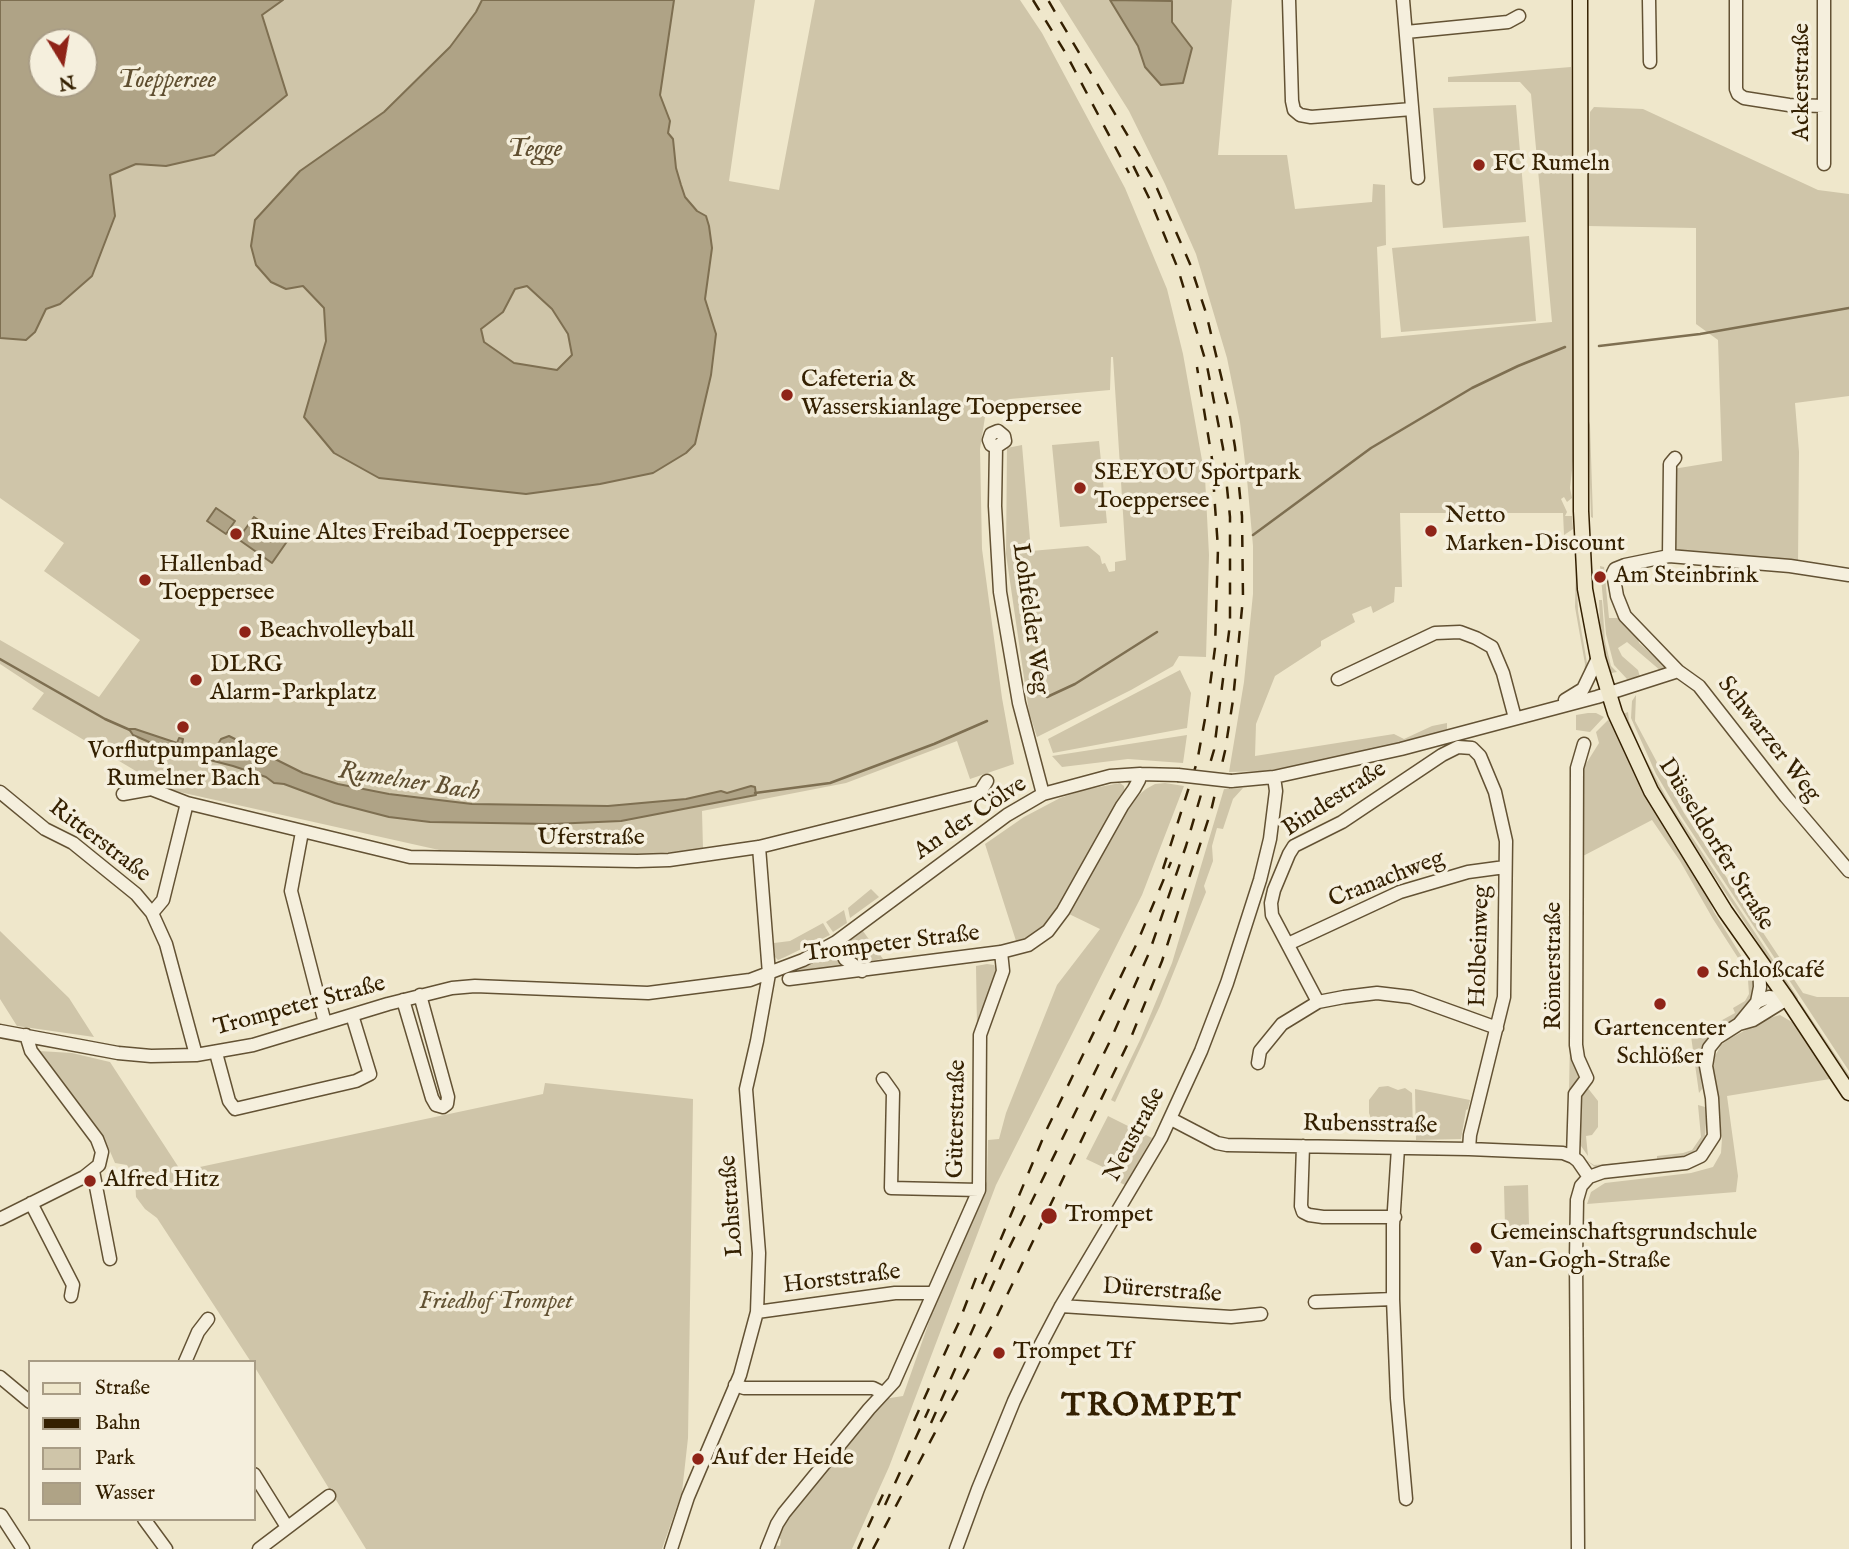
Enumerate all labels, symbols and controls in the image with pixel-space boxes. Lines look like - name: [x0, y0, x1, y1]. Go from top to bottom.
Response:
- street label: Ackerstraße: [1789, 23, 1817, 141]
- north arrow: [28, 28, 98, 98]
- water label: Toeppersee: [118, 66, 216, 98]
- text: N: [56, 68, 77, 95]
- water label: Tegge: [508, 135, 562, 167]
- place label: FC Rumeln: [1493, 151, 1610, 179]
- marker: FC Rumeln: [1471, 157, 1487, 173]
- place label: Cafeteria & Wasserskianlage Toeppersee: [801, 367, 1082, 423]
- marker: Cafeteria & Wasserskianlage Toeppersee: [779, 387, 795, 403]
- place label: SEEYOU Sportpark Toeppersee: [1094, 460, 1301, 516]
- marker: SEEYOU Sportpark Toeppersee: [1072, 480, 1088, 496]
- place label: Netto Marken-Discount: [1445, 503, 1625, 559]
- place label: Ruine Altes Freibad Toeppersee: [250, 520, 570, 548]
- marker: Netto Marken-Discount: [1423, 523, 1439, 539]
- marker: Ruine Altes Freibad Toeppersee: [228, 526, 244, 542]
- street label: Lohfelder Weg: [1004, 541, 1054, 697]
- place label: Hallenbad Toeppersee: [159, 552, 275, 608]
- place label: Am Steinbrink: [1614, 563, 1758, 591]
- marker: Am Steinbrink: [1592, 569, 1608, 585]
- marker: Hallenbad Toeppersee: [137, 572, 153, 588]
- place label: Beachvolleyball: [259, 618, 414, 646]
- marker: Beachvolleyball: [237, 624, 253, 640]
- place label: DLRG Alarm-Parkplatz: [210, 652, 377, 708]
- street label: Schwarzer Weg: [1710, 671, 1826, 809]
- marker: DLRG Alarm-Parkplatz: [188, 672, 204, 688]
- marker: Vorflutpumpanlage Rumelner Bach: [175, 719, 191, 735]
- place label: Vorflutpumpanlage Rumelner Bach: [88, 738, 278, 794]
- street label: Düsseldorfer Straße: [1650, 754, 1780, 936]
- water label: Rumelner Bach: [336, 756, 482, 810]
- street label: Bindestraße: [1278, 756, 1392, 844]
- street label: An der Cölve: [909, 771, 1033, 867]
- street label: Ritterstraße: [42, 794, 156, 890]
- street label: Uferstraße: [537, 825, 645, 853]
- street label: Cranachweg: [1325, 845, 1449, 915]
- street label: Holbeinweg: [1464, 884, 1498, 1008]
- street label: Römerstraße: [1541, 902, 1569, 1030]
- street label: Trompeter Straße: [803, 920, 981, 970]
- place label: Schloßcafé: [1717, 958, 1824, 986]
- marker: Schloßcafé: [1695, 964, 1711, 980]
- street label: Trompeter Straße: [211, 970, 389, 1044]
- marker: Gartencenter Schlößer: [1652, 996, 1668, 1012]
- place label: Gartencenter Schlößer: [1594, 1016, 1726, 1072]
- street label: Güterstraße: [943, 1059, 973, 1179]
- street label: Neustraße: [1099, 1083, 1173, 1187]
- street label: Rubensstraße: [1302, 1110, 1438, 1142]
- street label: Lohstraße: [715, 1154, 751, 1258]
- place label: Alfred Hitz: [104, 1167, 220, 1195]
- marker: Alfred Hitz: [82, 1173, 98, 1189]
- place label: Trompet: [1065, 1202, 1153, 1230]
- marker: Trompet: [1039, 1206, 1059, 1226]
- place label: Gemeinschaftsgrundschule Van-Gogh-Straße: [1490, 1220, 1757, 1276]
- marker: Gemeinschaftsgrundschule Van-Gogh-Straße: [1468, 1240, 1484, 1256]
- street label: Horststraße: [782, 1259, 902, 1301]
- street label: Dürerstraße: [1101, 1273, 1223, 1311]
- park label: Friedhof Trompet: [419, 1289, 573, 1317]
- place label: Trompet Tf: [1013, 1339, 1132, 1367]
- marker: Trompet Tf: [991, 1345, 1007, 1361]
- legend: [28, 1360, 256, 1521]
- text: Straße: [95, 1375, 150, 1402]
- district label: TROMPET: [1062, 1389, 1242, 1427]
- text: Bahn: [95, 1410, 140, 1437]
- text: Park: [95, 1445, 135, 1472]
- place label: Auf der Heide: [712, 1445, 854, 1473]
- marker: Auf der Heide: [690, 1451, 706, 1467]
- text: Wasser: [95, 1480, 155, 1507]

